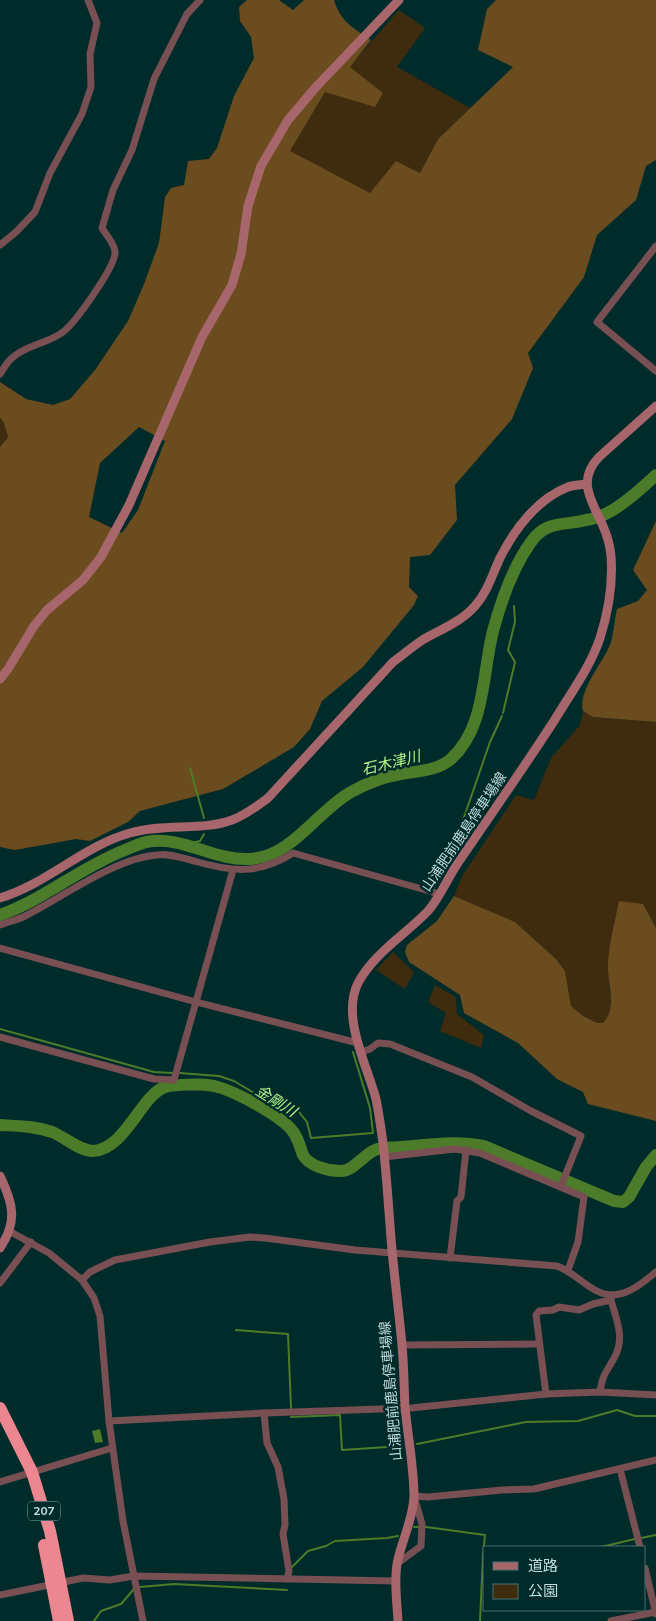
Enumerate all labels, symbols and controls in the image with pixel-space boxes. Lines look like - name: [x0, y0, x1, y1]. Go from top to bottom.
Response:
- water label: 石木津川: [359, 746, 424, 780]
- street label: 山浦肥前鹿島停車場線: [417, 769, 511, 895]
- water label: 金剛川: [252, 1081, 302, 1122]
- street label: 山浦肥前鹿島停車場線: [375, 1320, 407, 1462]
- road number: 207: [28, 1502, 60, 1520]
- legend: [483, 1546, 646, 1611]
- text: 道路: [528, 1556, 558, 1576]
- text: 公園: [528, 1581, 558, 1601]

